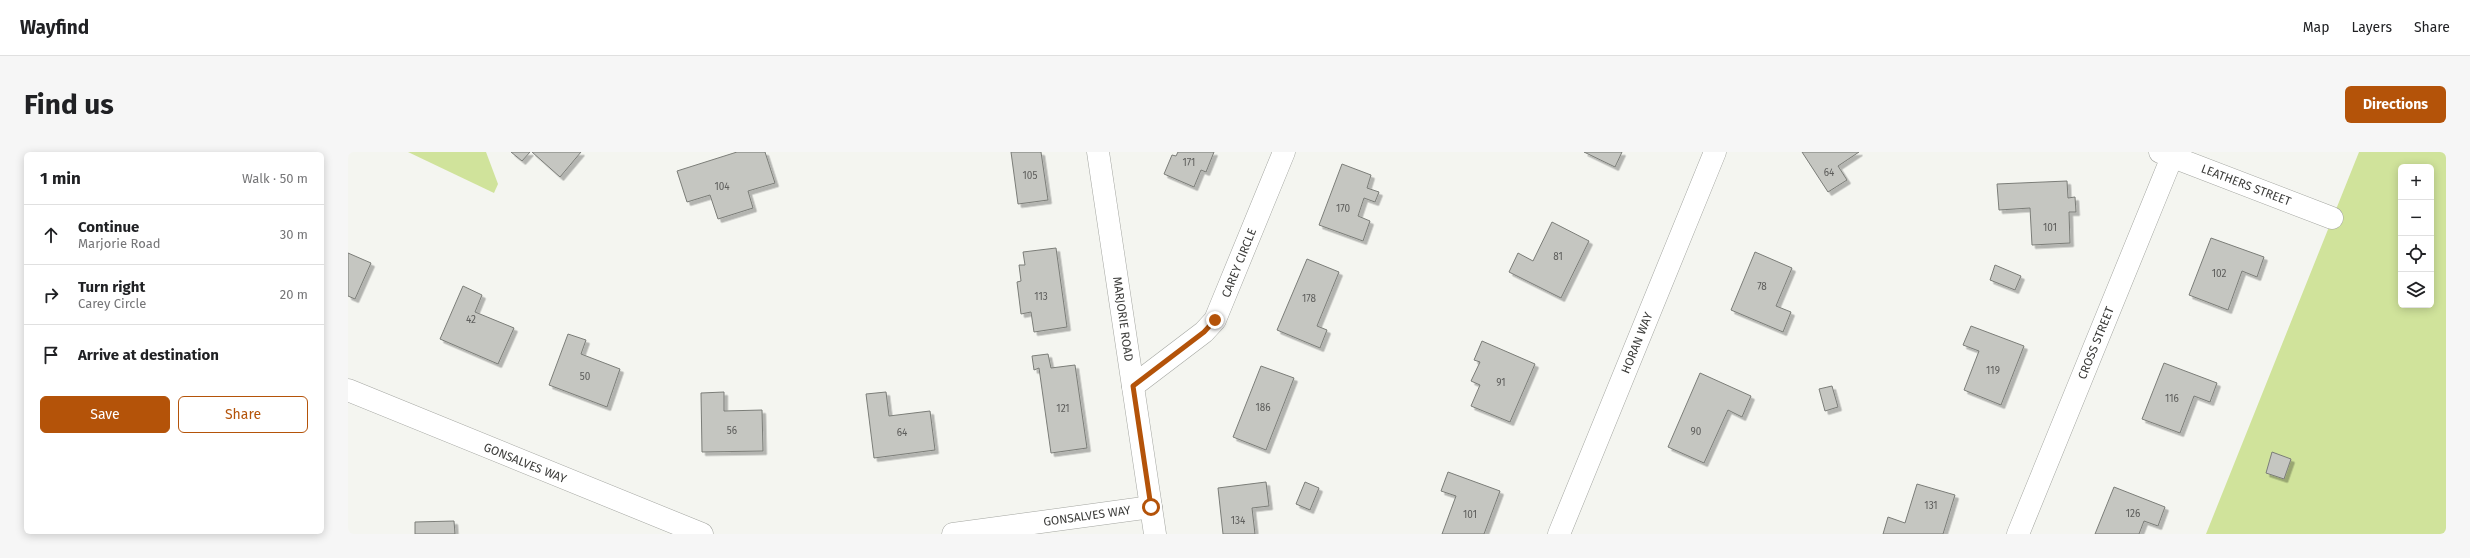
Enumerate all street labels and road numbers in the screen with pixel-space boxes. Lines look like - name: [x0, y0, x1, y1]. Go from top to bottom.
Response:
- street label: LEATHERS STREET: [2199, 161, 2294, 209]
- street label: CAREY CIRCLE: [1219, 226, 1259, 300]
- street label: MARJORIE ROAD: [1110, 276, 1136, 363]
- street label: CROSS STREET: [2075, 304, 2117, 381]
- street label: HORAN WAY: [1618, 310, 1656, 376]
- street label: GONSALVES WAY: [482, 440, 569, 486]
- street label: GONSALVES WAY: [1042, 503, 1132, 529]

